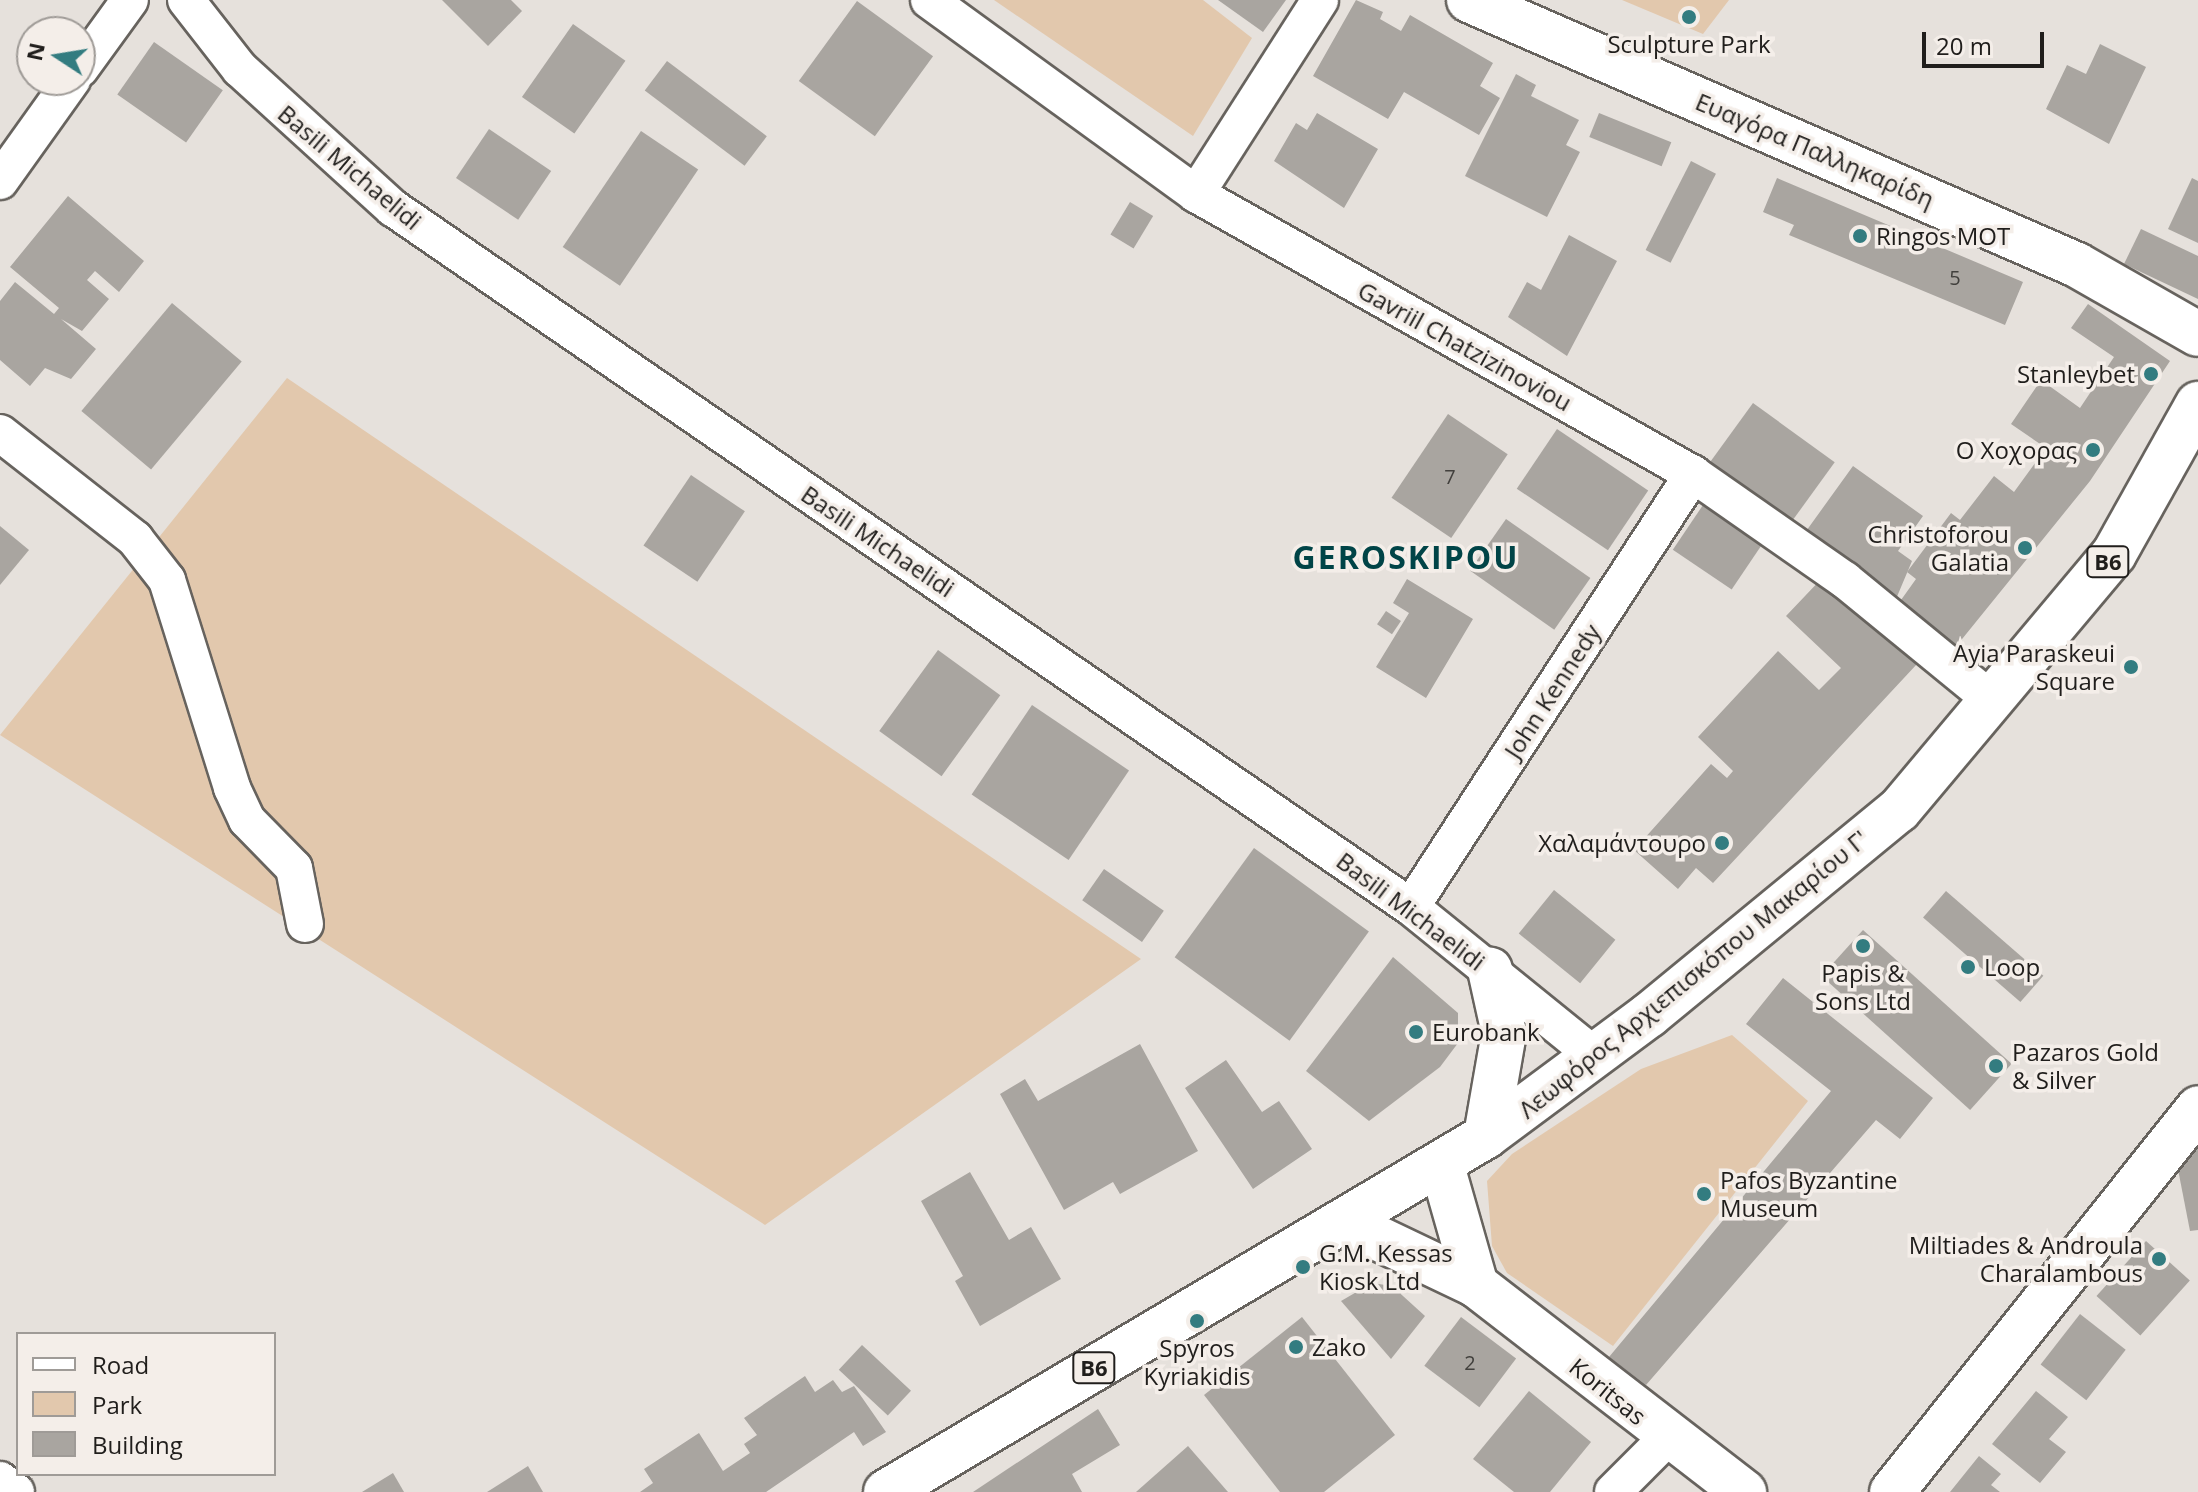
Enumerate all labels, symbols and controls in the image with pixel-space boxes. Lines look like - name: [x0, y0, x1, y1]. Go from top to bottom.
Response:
- marker: Sculpture Park: [1680, 8, 1698, 26]
- north arrow: [16, 16, 96, 96]
- scale bar: [1926, 16, 2048, 66]
- text: 20 m: [1936, 29, 1992, 62]
- place label: Sculpture Park: [1607, 30, 1771, 58]
- text: N: [18, 40, 51, 63]
- street label: Ευαγόρα Παλληκαρίδη: [1691, 87, 1939, 213]
- street label: Basili Michaelidi: [272, 99, 428, 235]
- place label: Ringos MOT: [1876, 222, 2010, 250]
- marker: Ringos MOT: [1851, 227, 1869, 245]
- house number: 5: [1949, 265, 1961, 289]
- street label: Gavriil Chatzizinoviou: [1353, 275, 1577, 417]
- place label: Stanleybet: [2017, 360, 2135, 388]
- marker: Stanleybet: [2142, 365, 2160, 383]
- place label: Ο Χοχορας: [1956, 436, 2077, 464]
- marker: Ο Χοχορας: [2084, 441, 2102, 459]
- house number: 7: [1444, 464, 1456, 488]
- street label: Basili Michaelidi: [796, 479, 960, 603]
- place label: Christoforou Galatia: [1867, 520, 2009, 576]
- district label: GEROSKIPOU: [1293, 538, 1519, 576]
- marker: Christoforou Galatia: [2016, 539, 2034, 557]
- road number: B6: [2086, 544, 2130, 580]
- street label: John Kennedy: [1498, 618, 1606, 764]
- place label: Ayia Paraskeui Square: [1953, 639, 2115, 695]
- marker: Ayia Paraskeui Square: [2122, 658, 2140, 676]
- street label: Λεωφόρος Αρχιεπισκόπου Μακαρίου Γ': [1513, 824, 1873, 1124]
- place label: Χαλαμάντουρο: [1538, 829, 1706, 857]
- marker: Χαλαμάντουρο: [1713, 834, 1731, 852]
- street label: Basili Michaelidi: [1331, 846, 1491, 976]
- marker: Papis & Sons Ltd: [1854, 937, 1872, 955]
- place label: Loop: [1984, 953, 2040, 981]
- marker: Loop: [1959, 958, 1977, 976]
- place label: Papis & Sons Ltd: [1815, 959, 1911, 1015]
- place label: Eurobank: [1432, 1018, 1540, 1046]
- marker: Eurobank: [1407, 1023, 1425, 1041]
- place label: Pazaros Gold & Silver: [2012, 1038, 2159, 1094]
- marker: Pazaros Gold & Silver: [1987, 1057, 2005, 1075]
- place label: Pafos Byzantine Museum: [1720, 1166, 1898, 1222]
- marker: Pafos Byzantine Museum: [1695, 1185, 1713, 1203]
- place label: Miltiades & Androula Charalambous: [1909, 1231, 2143, 1287]
- place label: G.M. Kessas Kiosk Ltd: [1319, 1239, 1453, 1295]
- marker: Miltiades & Androula Charalambous: [2150, 1250, 2168, 1268]
- marker: G.M. Kessas Kiosk Ltd: [1294, 1258, 1312, 1276]
- marker: Spyros Kyriakidis: [1188, 1312, 1206, 1330]
- legend: [16, 1332, 276, 1476]
- place label: Zako: [1312, 1333, 1366, 1361]
- place label: Spyros Kyriakidis: [1144, 1334, 1250, 1390]
- marker: Zako: [1287, 1338, 1305, 1356]
- text: Road: [92, 1348, 149, 1381]
- road number: B6: [1072, 1350, 1116, 1386]
- house number: 2: [1464, 1350, 1476, 1374]
- street label: Koritsas: [1564, 1352, 1652, 1430]
- text: Park: [92, 1388, 142, 1421]
- text: Building: [92, 1428, 183, 1461]

